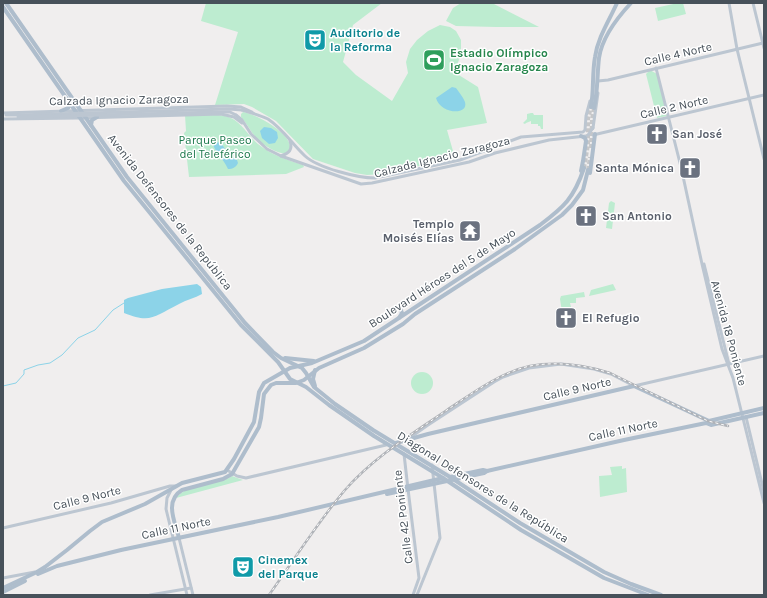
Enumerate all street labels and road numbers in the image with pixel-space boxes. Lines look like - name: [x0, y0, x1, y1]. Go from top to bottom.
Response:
- street label: Calle 4 Norte: [643, 39, 713, 69]
- street label: Calzada Ignacio Zaragoza: [49, 92, 189, 108]
- street label: Calle 2 Norte: [639, 92, 709, 122]
- street label: Avenida Defensores de la República: [105, 131, 235, 293]
- street label: Calzada Ignacio Zaragoza: [373, 133, 511, 181]
- street label: Boulevard Héroes del 5 de Mayo: [366, 225, 518, 331]
- street label: Avenida 18 Poniente: [708, 279, 750, 387]
- street label: Calle 9 Norte: [542, 374, 612, 404]
- street label: Calle 11 Norte: [587, 416, 659, 444]
- street label: Diagonal Defensores de la República: [395, 428, 571, 546]
- street label: Calle 42 Poniente: [390, 469, 416, 565]
- street label: Calle 9 Norte: [52, 483, 122, 513]
- street label: Calle 11 Norte: [140, 514, 212, 542]

